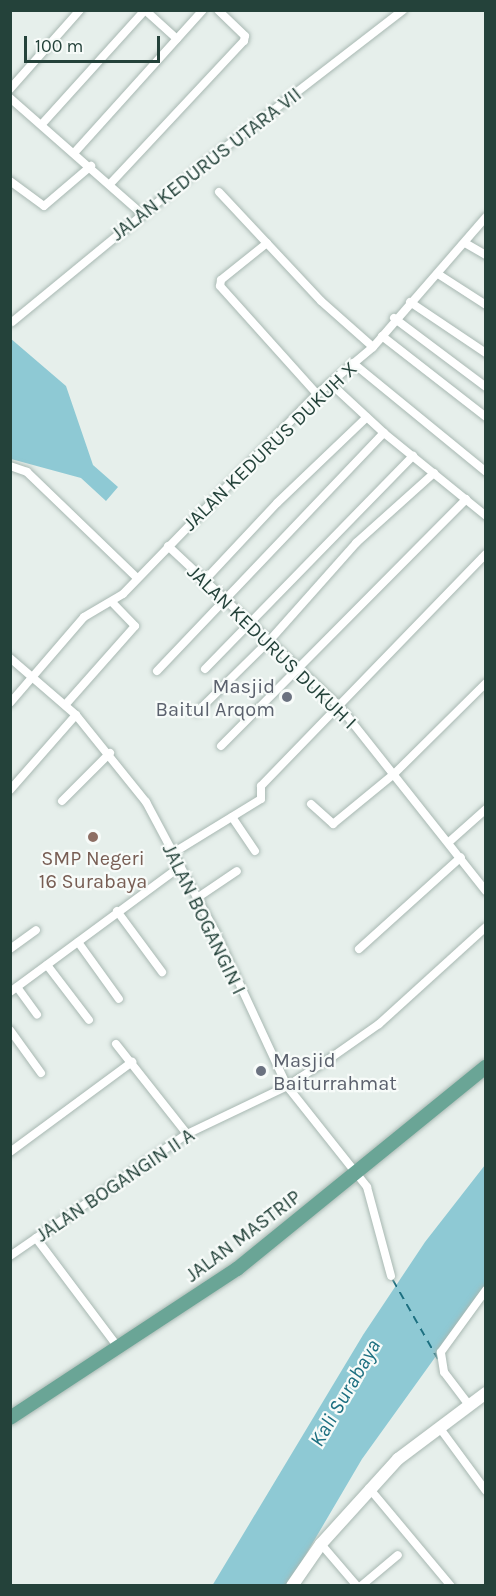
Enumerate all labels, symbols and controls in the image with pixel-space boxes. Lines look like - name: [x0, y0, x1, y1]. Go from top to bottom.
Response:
- scale bar: [27, 24, 164, 62]
- text: 100 m: [35, 35, 83, 57]
- street label: JALAN KEDURUS UTARA VII: [106, 82, 306, 246]
- street label: JALAN KEDURUS DUKUH X: [178, 356, 362, 536]
- street label: JALAN KEDURUS DUKUH I: [182, 560, 362, 734]
- place label: Masjid Baitul Arqom: [156, 674, 275, 721]
- marker: Masjid Baitul Arqom: [280, 690, 294, 704]
- marker: SMP Negeri 16 Surabaya: [86, 830, 100, 844]
- street label: JALAN BOGANGIN I: [157, 840, 251, 998]
- place label: SMP Negeri 16 Surabaya: [39, 846, 147, 893]
- place label: Masjid Baiturrahmat: [273, 1048, 397, 1095]
- marker: Masjid Baiturrahmat: [254, 1064, 268, 1078]
- street label: JALAN BOGANGIN II A: [31, 1123, 199, 1247]
- street label: JALAN MASTRIP: [181, 1185, 305, 1287]
- water label: Kali Surabaya: [304, 1335, 386, 1451]

